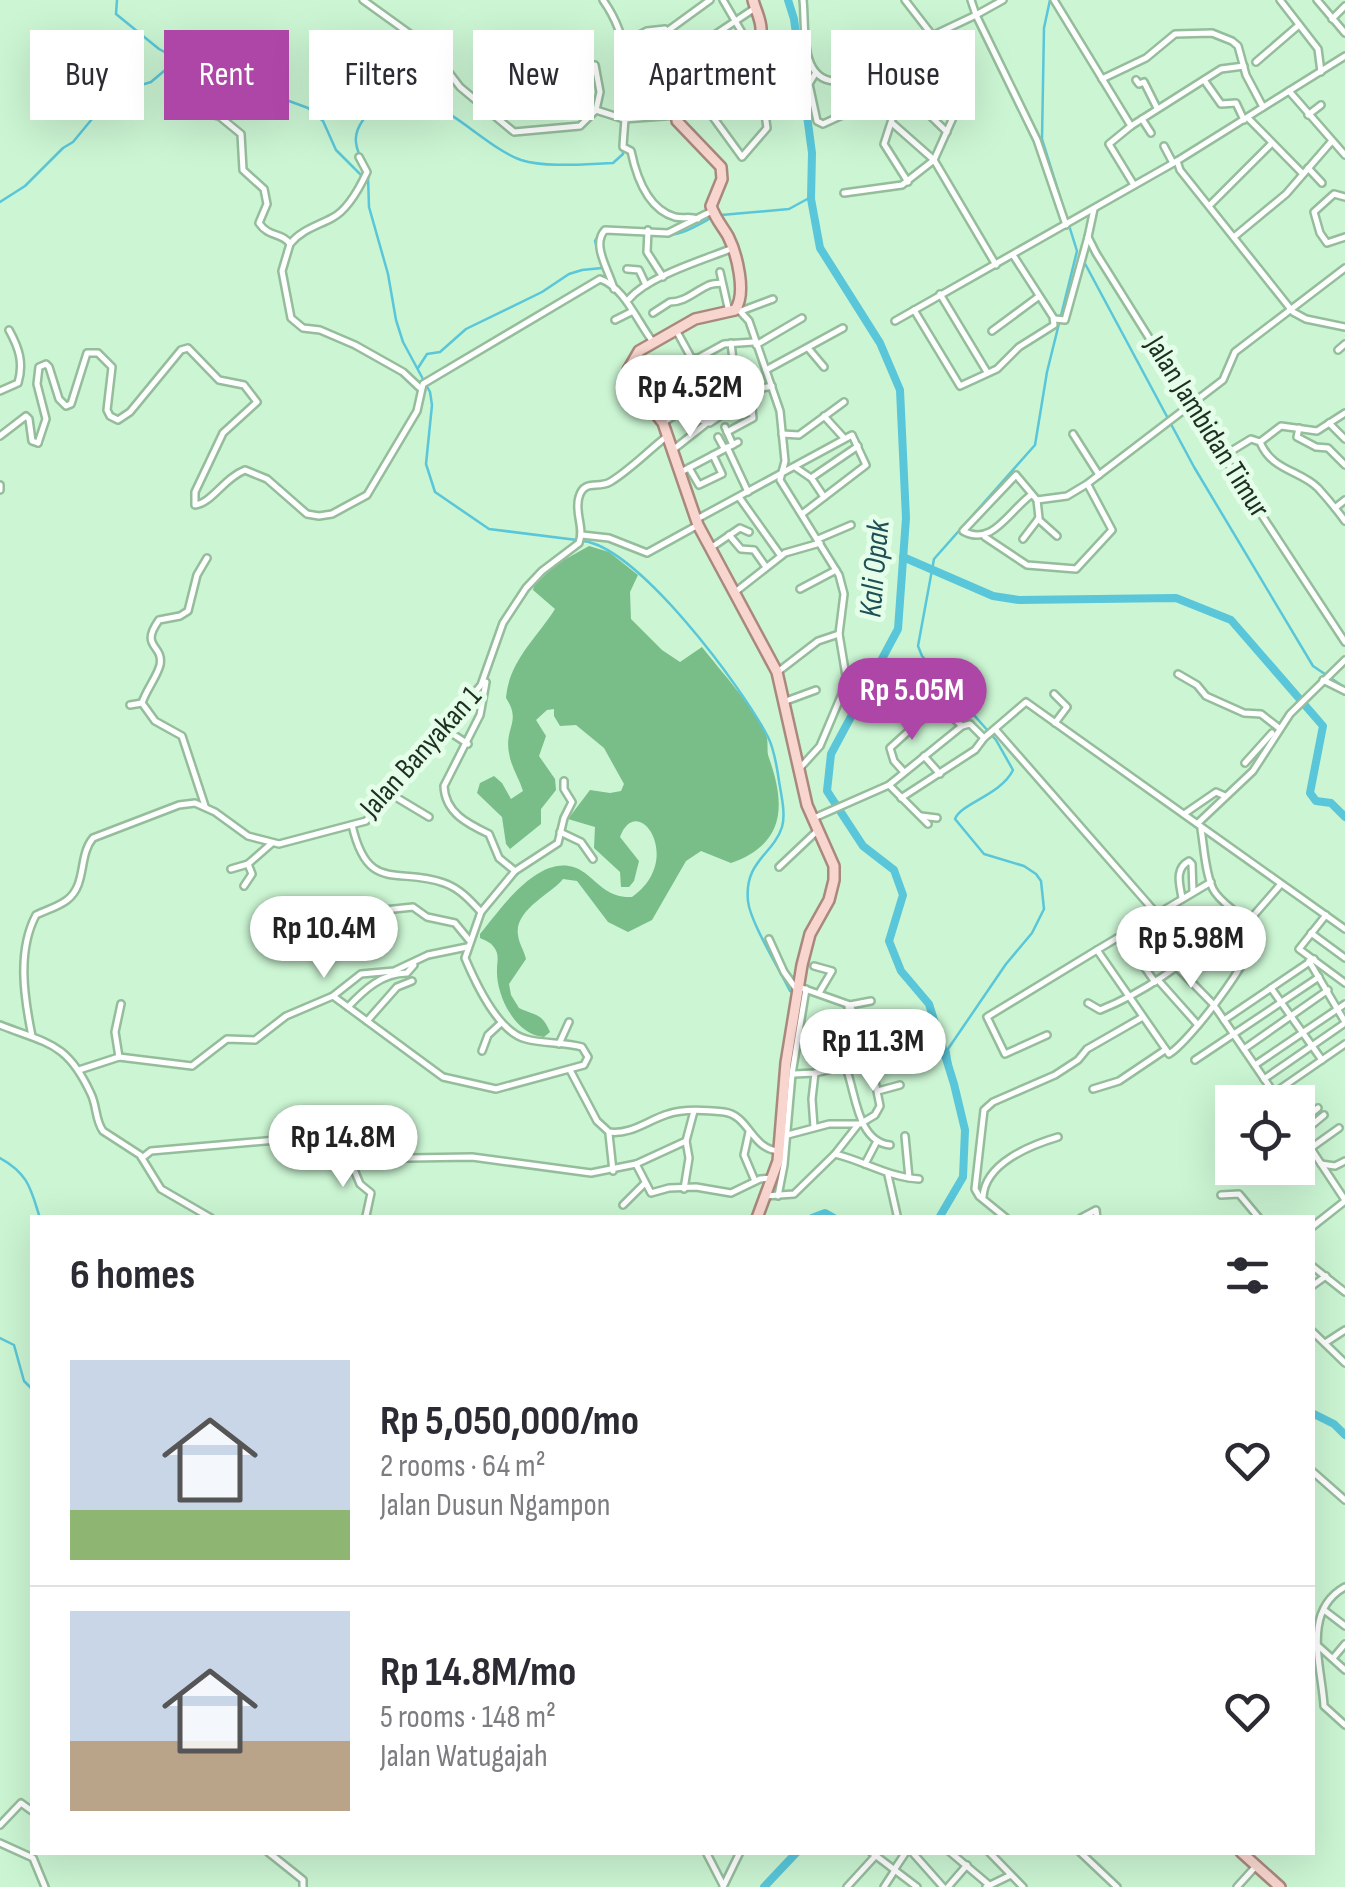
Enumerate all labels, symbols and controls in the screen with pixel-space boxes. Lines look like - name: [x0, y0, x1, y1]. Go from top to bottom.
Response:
- chip: Buy: [30, 30, 144, 120]
- chip: Rent: [164, 30, 289, 120]
- chip: Filters: [309, 30, 453, 120]
- chip: New: [473, 30, 594, 120]
- chip: Apartment: [614, 30, 811, 120]
- chip: House: [831, 30, 975, 120]
- street label: Jalan Jambidan Timur: [1136, 329, 1277, 525]
- pin: Rp 4.52M: [587, 355, 793, 440]
- text: Rp 4.52M: [637, 368, 743, 407]
- water label: Kali Opak: [851, 518, 899, 619]
- pin: Rp 5.05M: [809, 658, 1015, 743]
- text: Rp 5.05M: [860, 671, 964, 710]
- street label: Jalan Banyakan 1: [352, 679, 490, 826]
- pin: Rp 10.4M: [221, 896, 427, 981]
- pin: Rp 5.98M: [1088, 906, 1294, 991]
- text: Rp 10.4M: [272, 909, 376, 948]
- text: Rp 5.98M: [1138, 919, 1244, 958]
- pin: Rp 11.3M: [770, 1009, 976, 1094]
- text: Rp 11.3M: [822, 1022, 924, 1061]
- map controls: [1215, 1085, 1315, 1185]
- button: locate: [1215, 1085, 1315, 1185]
- pin: Rp 14.8M: [240, 1105, 446, 1190]
- text: Rp 14.8M: [291, 1118, 395, 1157]
- icon: filters: [1220, 1248, 1275, 1303]
- text: 6 homes: [70, 1250, 195, 1301]
- text: Rp 5,050,000/mo: [380, 1396, 639, 1447]
- icon: home: [150, 1400, 270, 1520]
- icon: heart: [1220, 1433, 1275, 1488]
- text: 2 rooms · 64 m²: [380, 1447, 546, 1486]
- text: Jalan Dusun Ngampon: [380, 1486, 610, 1525]
- text: Rp 14.8M/mo: [380, 1647, 576, 1698]
- icon: home: [150, 1651, 270, 1771]
- icon: heart: [1220, 1684, 1275, 1739]
- text: 5 rooms · 148 m²: [380, 1698, 556, 1737]
- text: Jalan Watugajah: [380, 1737, 548, 1776]

